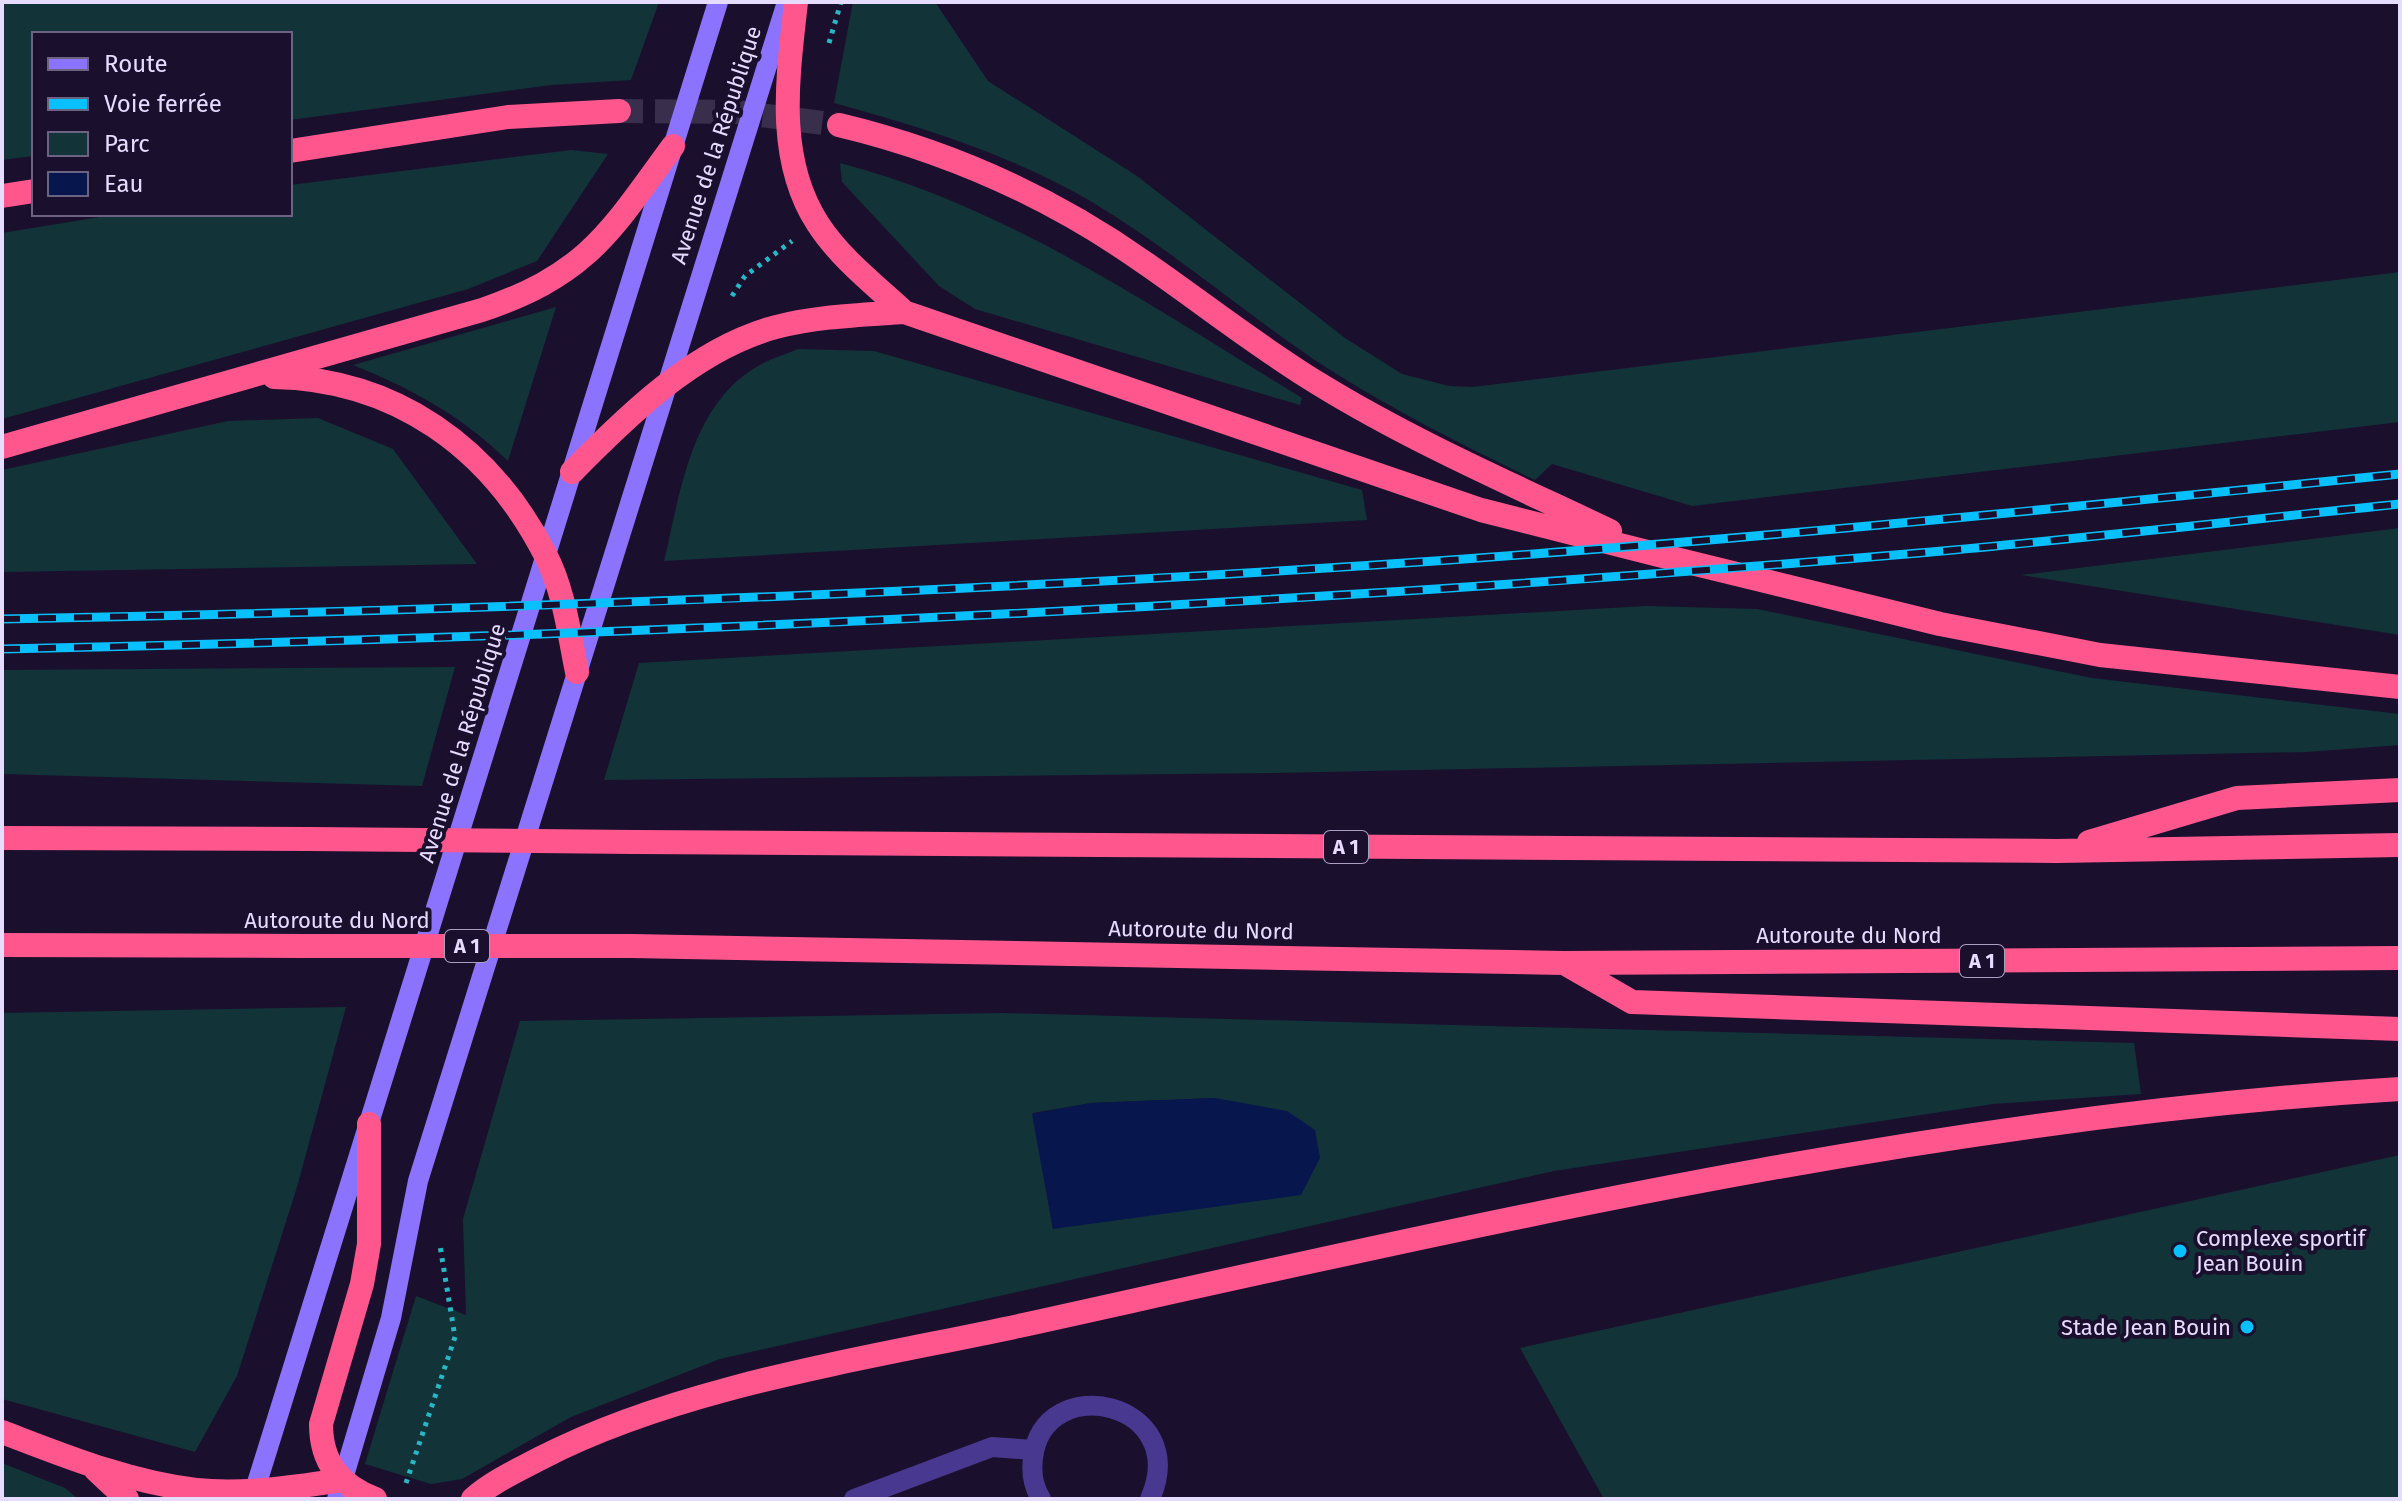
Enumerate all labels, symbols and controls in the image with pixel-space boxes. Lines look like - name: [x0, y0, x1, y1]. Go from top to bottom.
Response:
- street label: Avenue de la République: [665, 23, 767, 267]
- legend: [32, 32, 292, 216]
- text: Route: [104, 50, 168, 78]
- text: Voie ferrée: [104, 90, 222, 118]
- text: Parc: [104, 130, 150, 158]
- text: Eau: [104, 170, 144, 198]
- street label: Avenue de la République: [413, 620, 511, 866]
- road number: A 1: [1324, 831, 1368, 863]
- street label: Autoroute du Nord: [244, 907, 430, 934]
- street label: Autoroute du Nord: [1108, 915, 1294, 945]
- street label: Autoroute du Nord: [1756, 922, 1942, 949]
- road number: A 1: [445, 930, 489, 962]
- road number: A 1: [1960, 945, 2004, 977]
- place label: Complexe sportif Jean Bouin: [2196, 1225, 2367, 1277]
- marker: Complexe sportif Jean Bouin: [2171, 1242, 2189, 1260]
- place label: Stade Jean Bouin: [2061, 1314, 2231, 1341]
- marker: Stade Jean Bouin: [2238, 1318, 2256, 1336]

